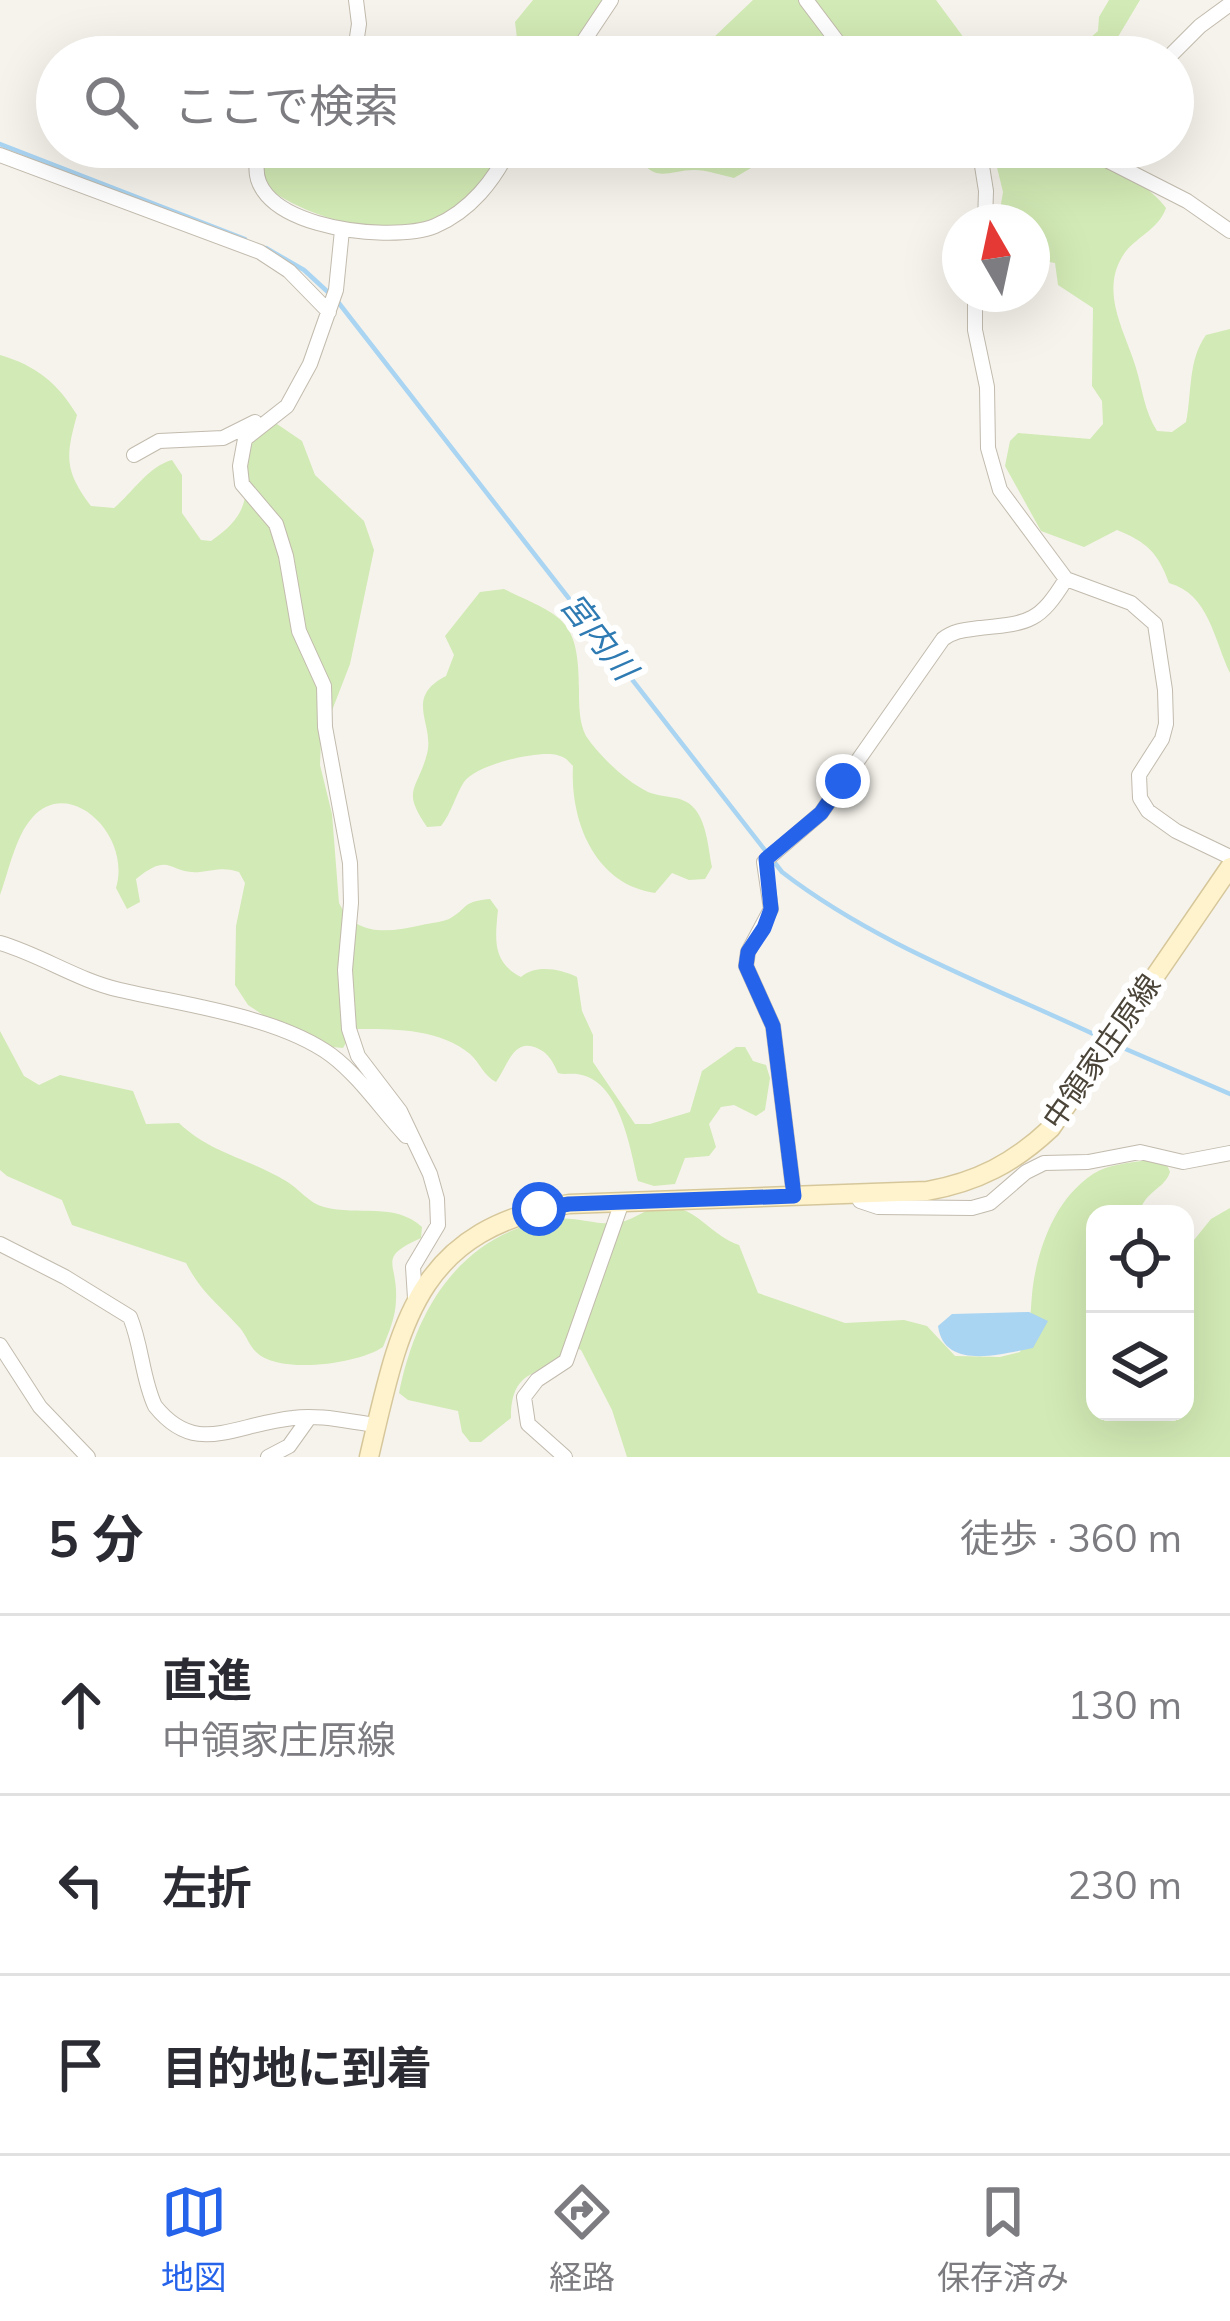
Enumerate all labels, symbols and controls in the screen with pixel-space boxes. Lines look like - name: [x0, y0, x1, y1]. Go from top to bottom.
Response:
- search box: [36, 36, 1194, 168]
- icon: search: [78, 69, 144, 135]
- text: ここで検索: [174, 77, 399, 133]
- north arrow: [942, 204, 1050, 312]
- water label: 宮内川: [553, 584, 648, 690]
- route end: [816, 754, 870, 808]
- street label: 中領家庄原線: [1034, 967, 1168, 1136]
- route start: [512, 1182, 566, 1236]
- map controls: [1086, 1205, 1194, 1421]
- button: locate: [1086, 1205, 1194, 1313]
- button: layers: [1086, 1313, 1194, 1421]
- text: 5 分: [48, 1506, 144, 1570]
- text: 徒歩 · 360 m: [960, 1513, 1182, 1562]
- text: 直進: [162, 1651, 252, 1707]
- icon: ahead: [48, 1672, 114, 1738]
- text: 130 m: [1067, 1680, 1182, 1729]
- text: 中領家庄原線: [162, 1715, 396, 1764]
- icon: left: [48, 1852, 114, 1918]
- text: 左折: [162, 1859, 252, 1915]
- text: 230 m: [1067, 1860, 1182, 1909]
- icon: arrive: [48, 2032, 114, 2098]
- text: 目的地に到着: [162, 2039, 432, 2095]
- tab: 地図: [161, 2179, 227, 2299]
- tab: 経路: [549, 2179, 615, 2299]
- tab: 保存済み: [937, 2179, 1069, 2299]

